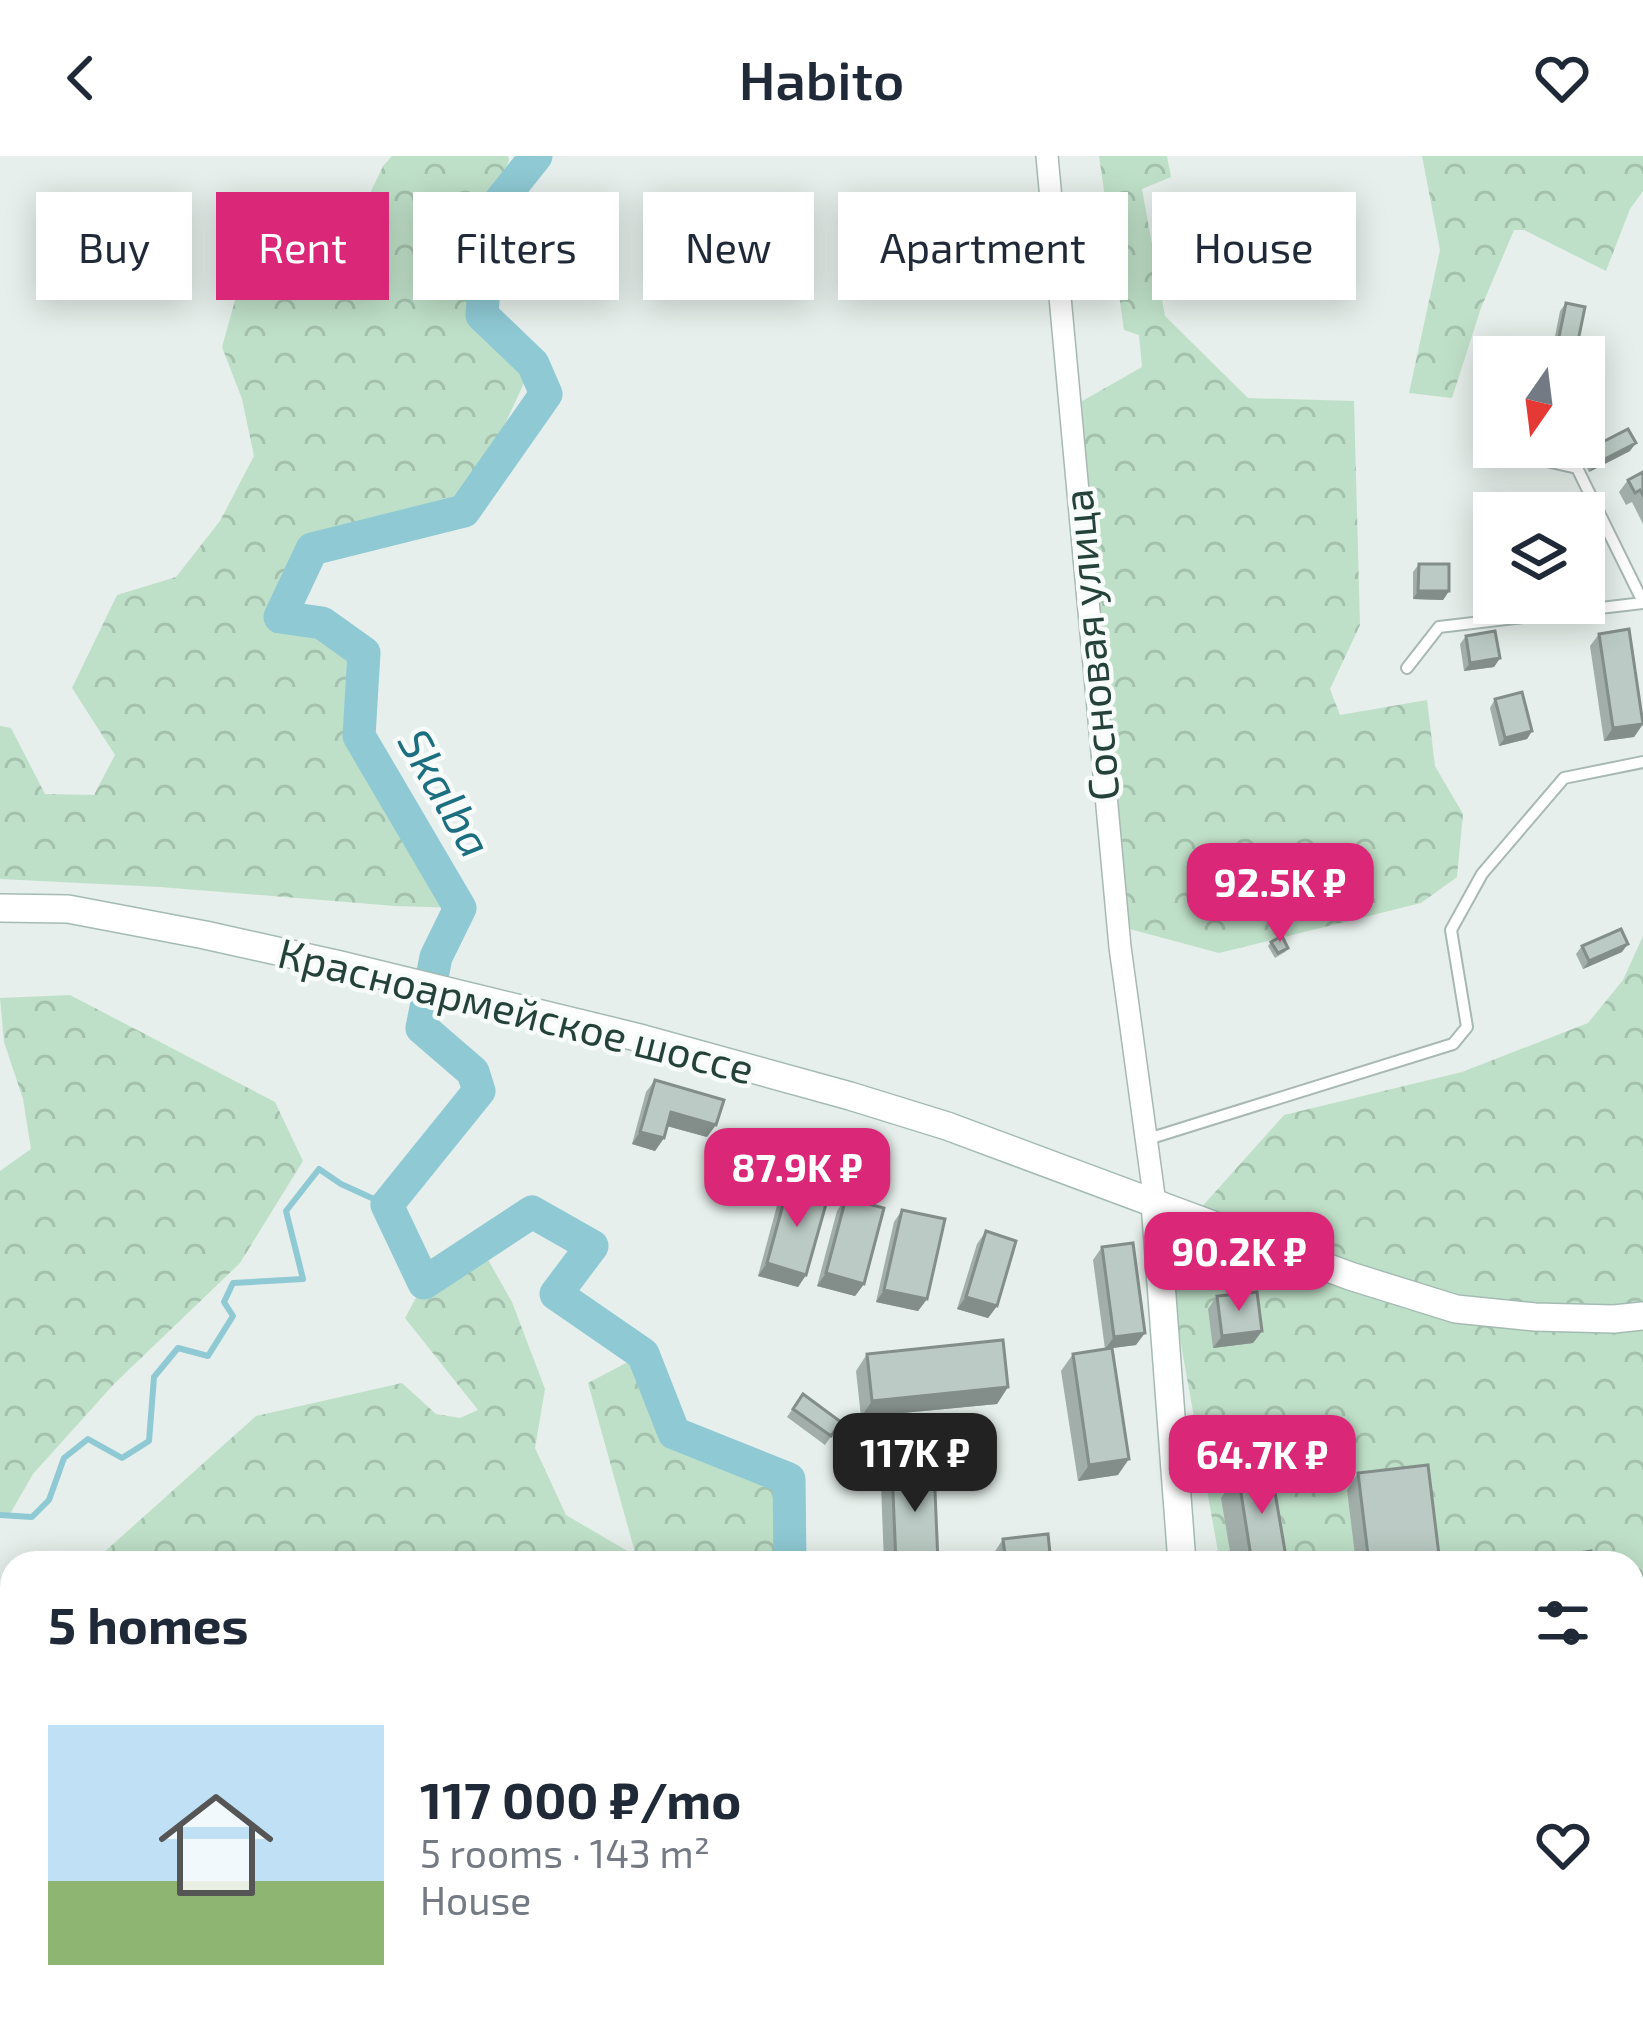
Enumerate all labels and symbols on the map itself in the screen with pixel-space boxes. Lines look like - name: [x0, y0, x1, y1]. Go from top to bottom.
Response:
- north arrow: [1473, 336, 1605, 468]
- street label: Сосновая улица: [1050, 487, 1129, 803]
- water label: Skalba: [389, 718, 505, 866]
- pin: 92.5K ₽: [1169, 843, 1391, 945]
- street label: Красноармейское шоссе: [273, 926, 760, 1092]
- pin: 87.9K ₽: [686, 1128, 908, 1230]
- pin: 90.2K ₽: [1128, 1212, 1350, 1314]
- pin: 117K ₽: [817, 1413, 1013, 1515]
- pin: 64.7K ₽: [1151, 1415, 1373, 1517]

